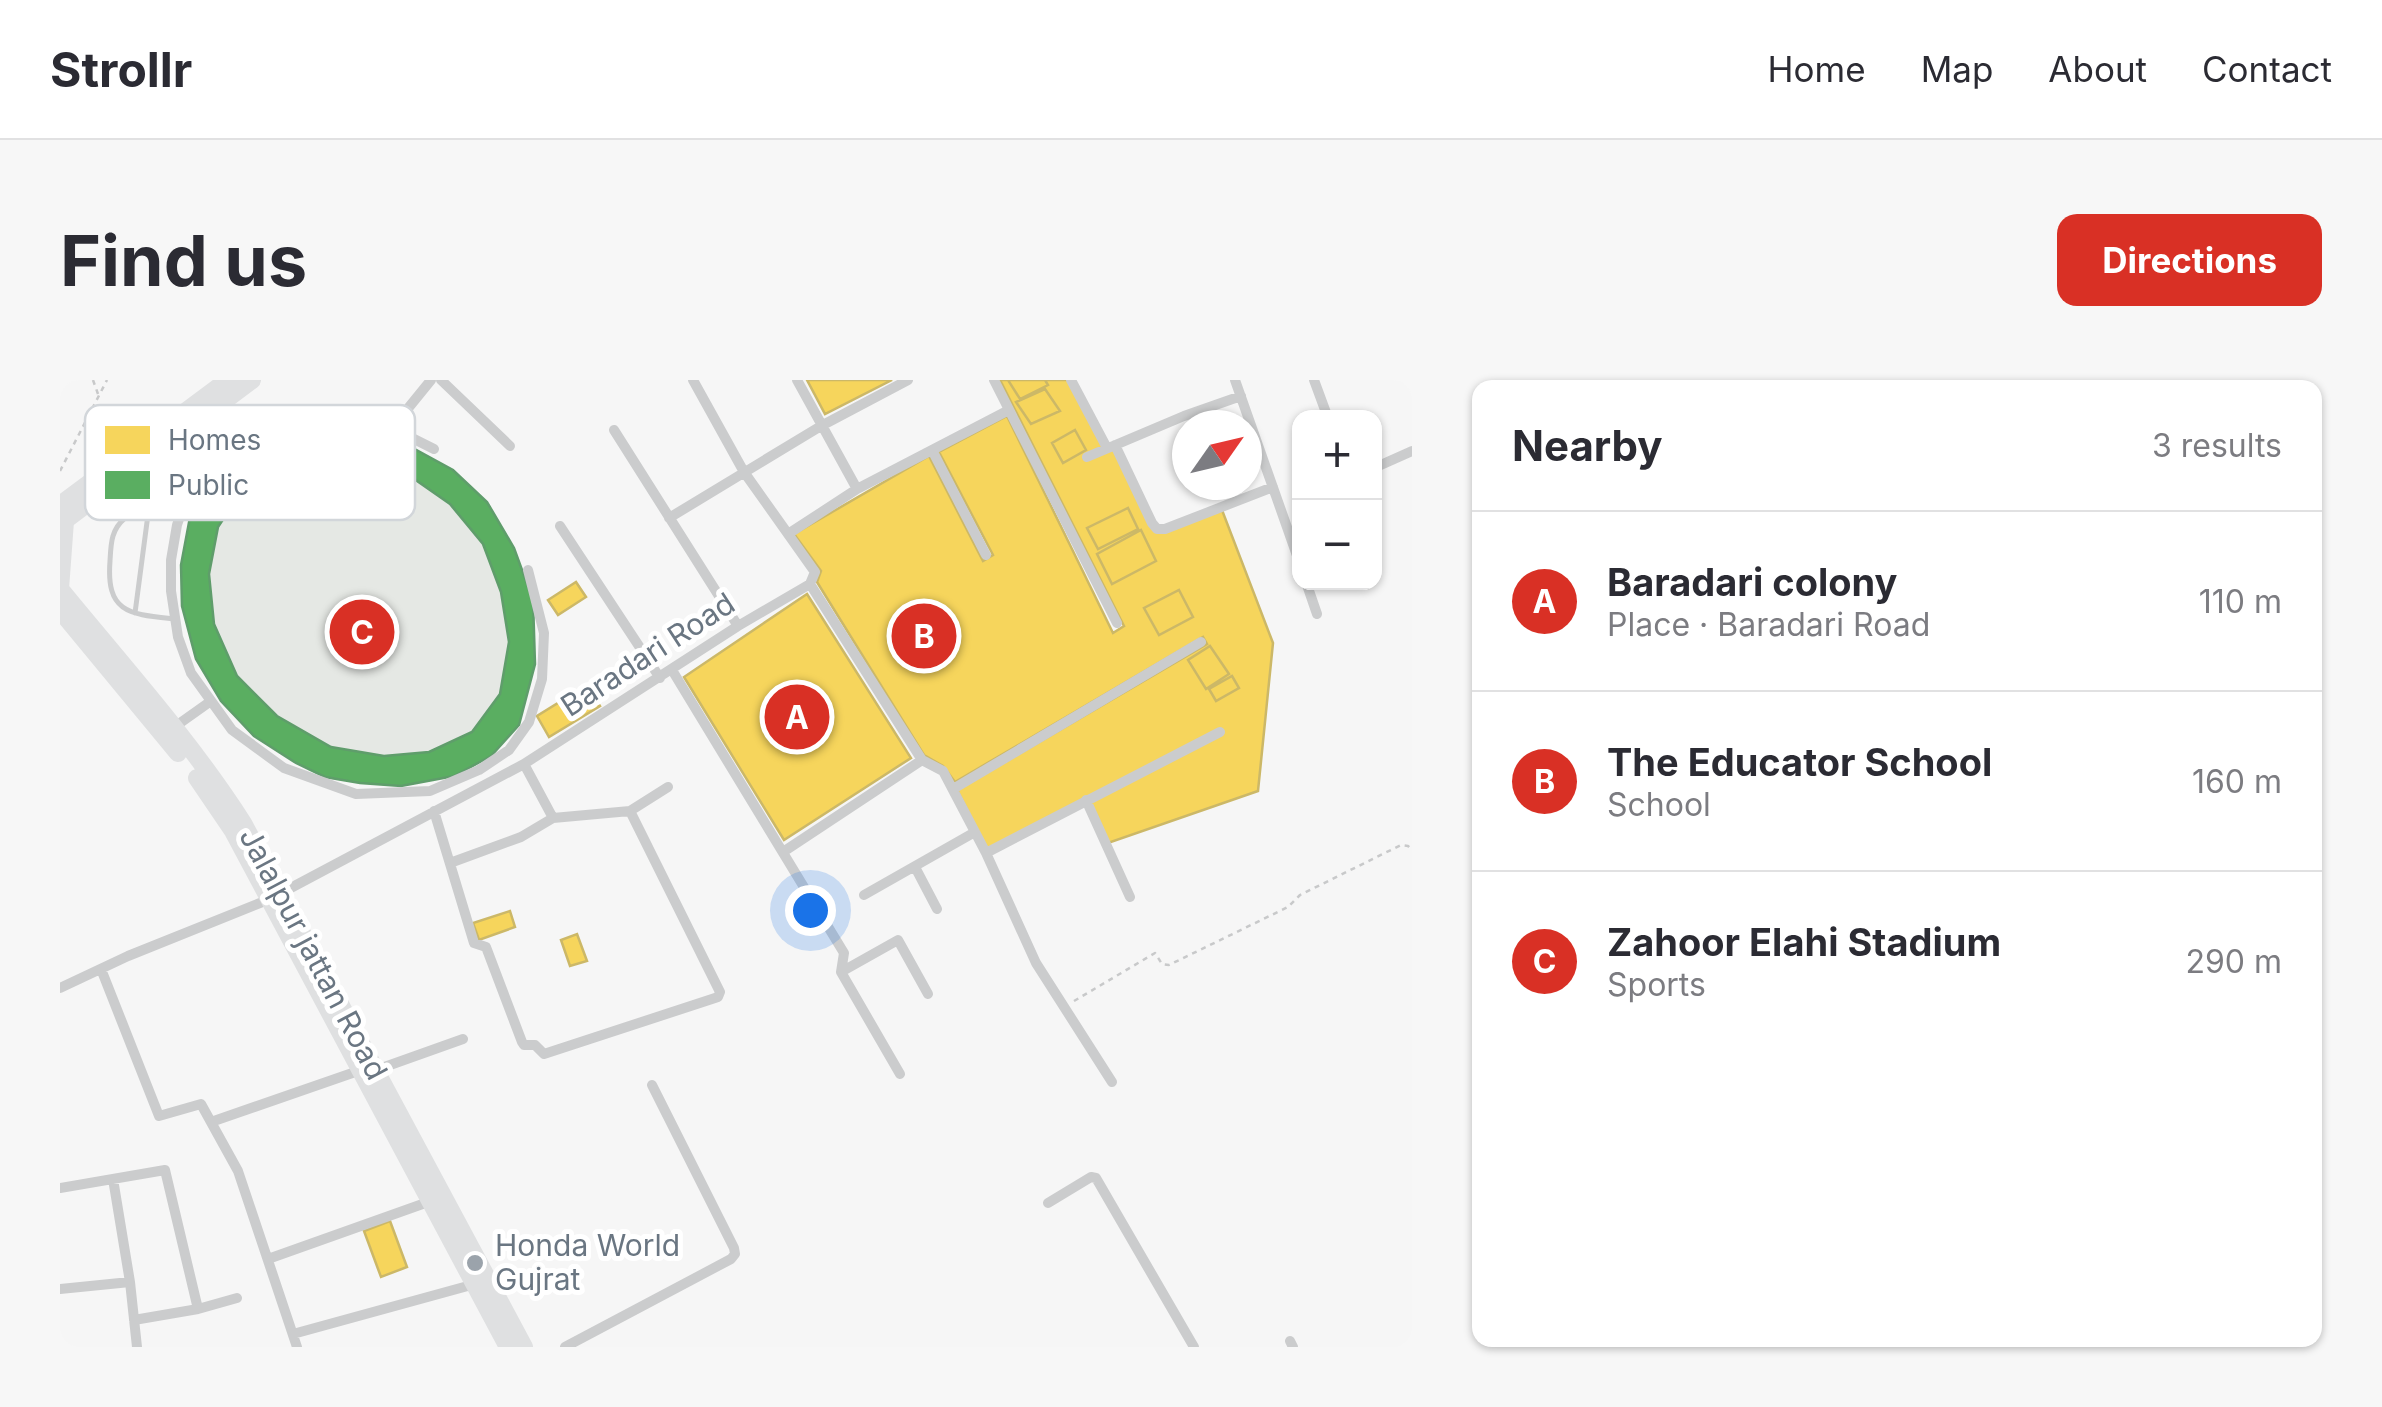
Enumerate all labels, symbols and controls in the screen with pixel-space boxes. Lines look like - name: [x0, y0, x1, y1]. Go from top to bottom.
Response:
- text: Strollr: [50, 40, 192, 99]
- text: Home: [1768, 48, 1866, 90]
- text: Map: [1921, 48, 1993, 90]
- text: About: [2048, 48, 2147, 90]
- text: Contact: [2202, 48, 2332, 90]
- button: Directions: [2057, 214, 2322, 306]
- text: Find us: [60, 218, 307, 303]
- legend: [85, 405, 415, 520]
- north arrow: [1172, 410, 1262, 500]
- map controls: [1292, 410, 1382, 590]
- button: +: [1292, 410, 1382, 500]
- text: Nearby: [1512, 420, 1663, 471]
- text: Homes: [168, 423, 261, 457]
- text: 3 results: [2152, 426, 2282, 465]
- text: Public: [168, 468, 249, 502]
- button: −: [1292, 500, 1382, 590]
- text: Baradari colony: [1607, 559, 1897, 605]
- text: A: [1533, 582, 1556, 621]
- text: 110 m: [2199, 582, 2282, 621]
- street label: Baradari Road: [554, 585, 741, 724]
- pin: C: [330, 594, 394, 670]
- pin: B: [892, 598, 956, 674]
- text: Place · Baradari Road: [1607, 605, 1930, 644]
- pin: A: [764, 680, 830, 754]
- text: The Educator School: [1607, 739, 1992, 785]
- text: B: [1534, 762, 1555, 801]
- text: 160 m: [2192, 762, 2282, 801]
- text: School: [1607, 785, 1711, 824]
- street label: Jalalpur jattan Road: [232, 822, 395, 1085]
- your location: [785, 885, 836, 936]
- text: Zahoor Elahi Stadium: [1607, 919, 2001, 965]
- text: C: [1533, 942, 1556, 981]
- text: 290 m: [2185, 942, 2282, 981]
- text: Sports: [1607, 965, 1706, 1004]
- place label: Honda World Gujrat: [495, 1227, 680, 1297]
- marker: Honda World Gujrat: [464, 1252, 486, 1274]

